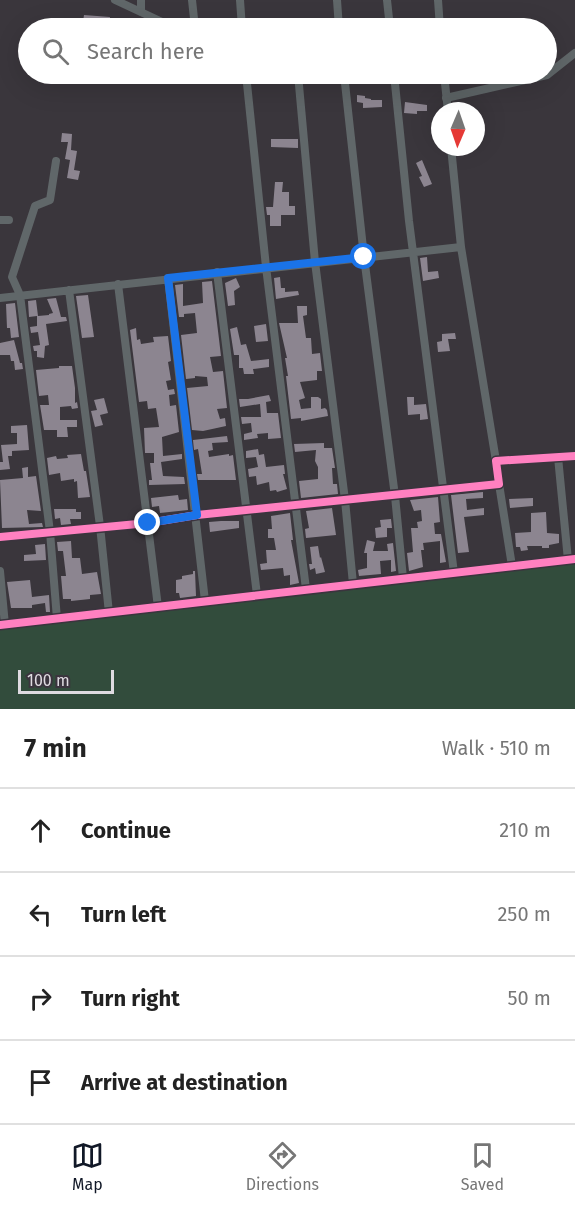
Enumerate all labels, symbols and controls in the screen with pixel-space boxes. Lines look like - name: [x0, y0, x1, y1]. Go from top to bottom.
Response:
- search box: [18, 18, 557, 84]
- icon: search: [39, 35, 72, 68]
- text: Search here: [87, 38, 205, 65]
- north arrow: [431, 102, 485, 156]
- route start: [350, 243, 376, 269]
- route end: [134, 509, 160, 535]
- scale bar: [18, 667, 114, 694]
- text: 100 m: [27, 671, 70, 690]
- text: 7 min: [24, 733, 87, 764]
- text: Walk · 510 m: [442, 736, 551, 760]
- icon: ahead: [24, 814, 57, 847]
- text: Continue: [81, 817, 171, 844]
- text: 210 m: [499, 818, 551, 842]
- icon: left: [24, 898, 57, 931]
- text: Turn left: [81, 901, 166, 928]
- text: 250 m: [497, 902, 551, 926]
- icon: right: [24, 982, 57, 1015]
- text: Turn right: [81, 985, 180, 1012]
- text: 50 m: [507, 986, 551, 1010]
- icon: arrive: [24, 1066, 57, 1099]
- text: Arrive at destination: [81, 1069, 288, 1096]
- tab: Map: [71, 1139, 104, 1194]
- tab: Directions: [246, 1139, 319, 1194]
- tab: Saved: [461, 1139, 504, 1194]

